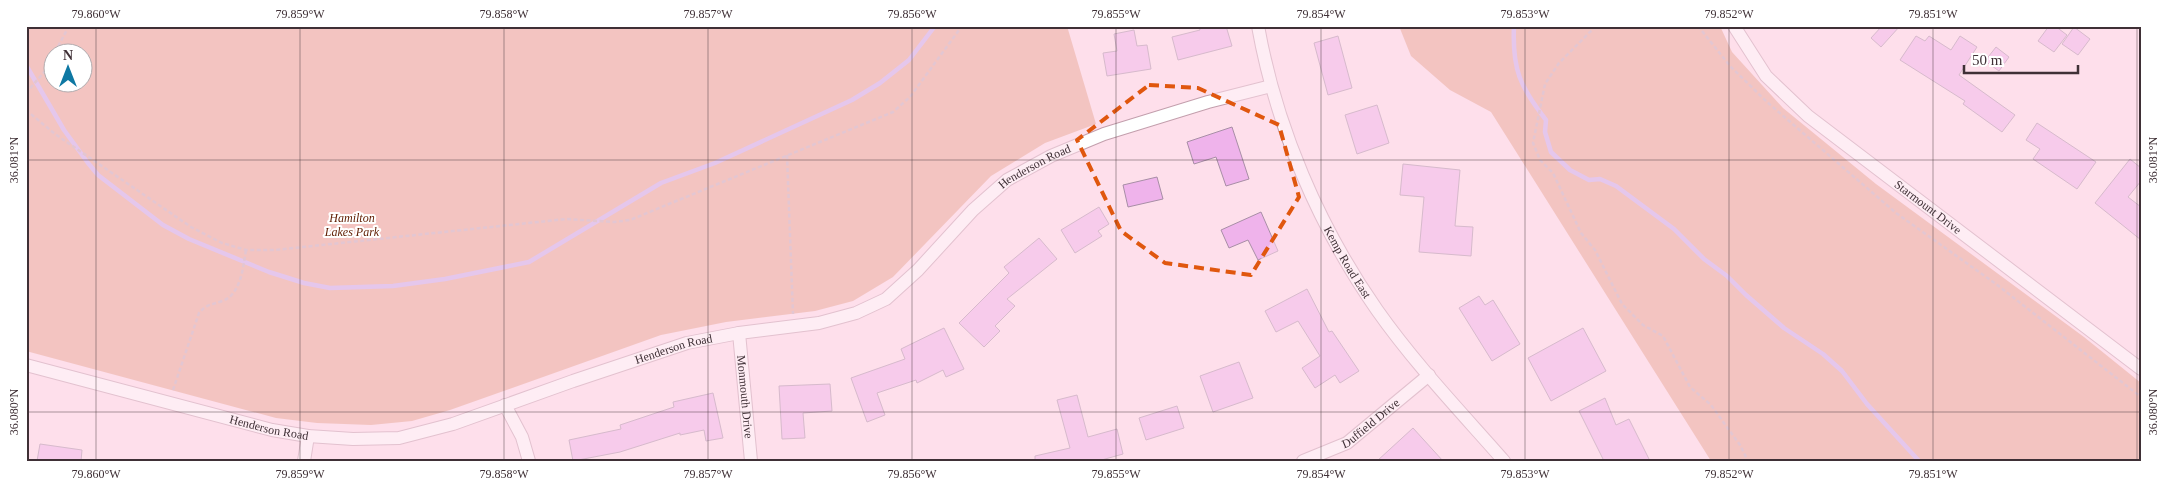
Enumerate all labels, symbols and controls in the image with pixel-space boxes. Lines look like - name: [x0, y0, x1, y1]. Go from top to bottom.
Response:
- text: 79.860°W: [71, 7, 121, 21]
- text: 79.859°W: [275, 7, 325, 21]
- text: 79.858°W: [479, 7, 529, 21]
- text: 79.857°W: [683, 7, 733, 21]
- text: 79.856°W: [887, 7, 937, 21]
- text: 79.855°W: [1091, 7, 1141, 21]
- text: 79.854°W: [1296, 7, 1346, 21]
- text: 79.853°W: [1500, 7, 1550, 21]
- text: 79.852°W: [1704, 7, 1754, 21]
- text: 79.851°W: [1908, 7, 1958, 21]
- north arrow: [42, 42, 92, 92]
- scale bar: [1964, 42, 2078, 74]
- text: N: [63, 48, 73, 63]
- text: 50 m: [1972, 52, 2003, 68]
- text: 36.081°N: [7, 136, 21, 183]
- text: 36.081°N: [2146, 136, 2160, 183]
- street label: Henderson Road: [995, 142, 1073, 192]
- street label: Starmount Drive: [1892, 177, 1964, 237]
- park label: Hamilton Lakes Park: [324, 211, 380, 239]
- street label: Kemp Road East: [1321, 224, 1374, 302]
- street label: Henderson Road: [633, 331, 714, 367]
- street label: Monmouth Drive: [734, 354, 756, 439]
- text: 36.080°N: [7, 388, 21, 435]
- text: 36.080°N: [2146, 388, 2160, 435]
- street label: Duffield Drive: [1340, 396, 1402, 451]
- street label: Henderson Road: [228, 412, 309, 443]
- text: 79.860°W: [71, 467, 121, 481]
- text: 79.859°W: [275, 467, 325, 481]
- text: 79.858°W: [479, 467, 529, 481]
- text: 79.857°W: [683, 467, 733, 481]
- text: 79.856°W: [887, 467, 937, 481]
- text: 79.855°W: [1091, 467, 1141, 481]
- text: 79.854°W: [1296, 467, 1346, 481]
- text: 79.853°W: [1500, 467, 1550, 481]
- text: 79.852°W: [1704, 467, 1754, 481]
- text: 79.851°W: [1908, 467, 1958, 481]

